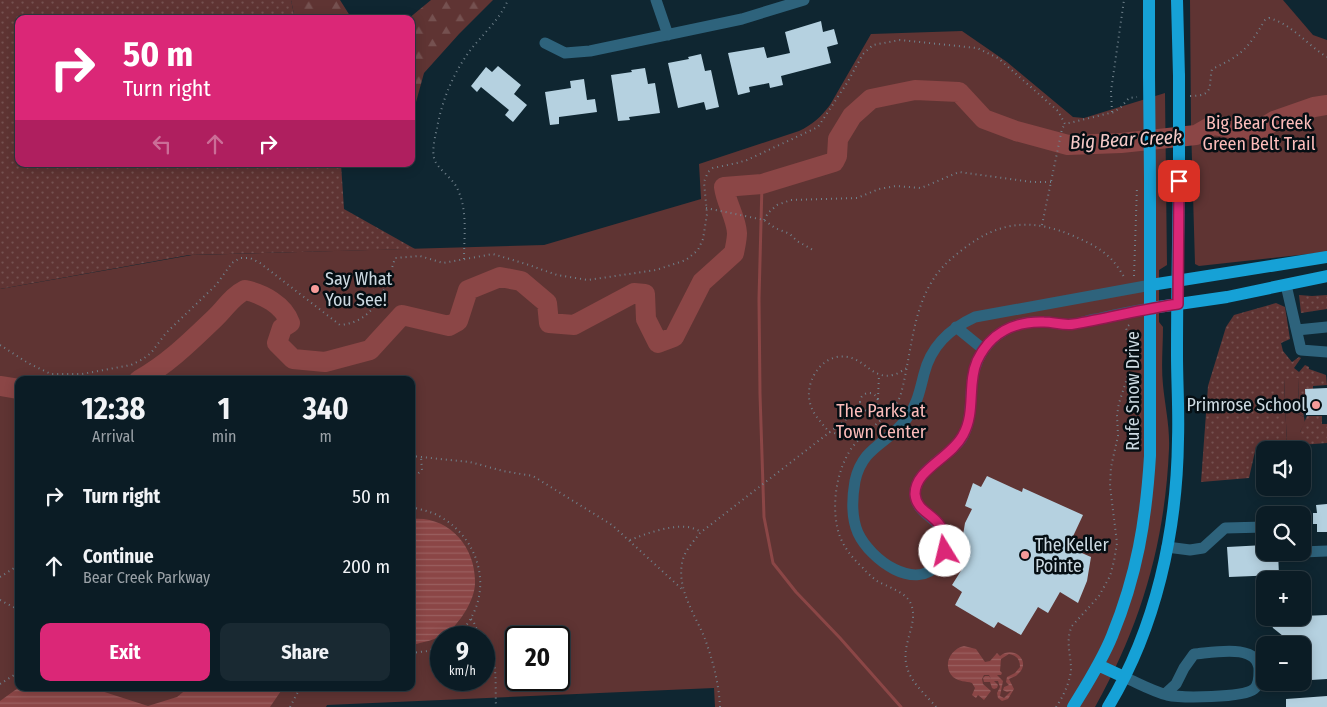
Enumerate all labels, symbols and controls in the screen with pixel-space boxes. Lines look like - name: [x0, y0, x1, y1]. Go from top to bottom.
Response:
- text: 50 m: [123, 33, 193, 75]
- icon: right: [40, 35, 105, 100]
- text: Turn right: [123, 75, 211, 102]
- park label: Big Bear Creek Green Belt Trail: [1203, 112, 1316, 155]
- water label: Big Bear Creek: [1069, 125, 1183, 154]
- icon: left: [148, 130, 176, 158]
- icon: ahead: [201, 130, 229, 158]
- icon: right: [254, 130, 282, 158]
- pin: [1158, 160, 1200, 202]
- icon: arrive: [1165, 167, 1193, 195]
- place label: Say What You See!: [325, 268, 393, 311]
- marker: Say What You See!: [309, 283, 321, 295]
- street label: Rufe Snow Drive: [1122, 331, 1144, 451]
- text: 12:38: [81, 391, 145, 427]
- text: 1: [218, 391, 230, 427]
- text: 340: [303, 391, 349, 427]
- place label: Primrose School: [1186, 394, 1306, 416]
- marker: Primrose School: [1310, 399, 1322, 411]
- park label: The Parks at Town Center: [836, 400, 927, 443]
- text: Arrival: [92, 427, 135, 446]
- text: min: [212, 427, 236, 446]
- text: m: [320, 427, 332, 446]
- map controls: [1256, 441, 1311, 691]
- button: sound: [1256, 441, 1311, 496]
- icon: right: [40, 482, 68, 510]
- text: Turn right: [83, 485, 160, 508]
- text: 50 m: [352, 485, 390, 508]
- button: search: [1256, 506, 1311, 561]
- position arrow: [918, 524, 970, 576]
- place label: The Keller Pointe: [1035, 534, 1109, 577]
- text: Continue: [83, 545, 154, 568]
- marker: The Keller Pointe: [1019, 549, 1031, 561]
- icon: ahead: [40, 552, 68, 580]
- text: 200 m: [343, 555, 390, 578]
- text: Bear Creek Parkway: [83, 568, 210, 587]
- button: +: [1256, 571, 1311, 626]
- button: Exit: [40, 623, 210, 681]
- button: Share: [220, 623, 390, 681]
- speed limit sign: 20: [505, 626, 570, 691]
- button: −: [1256, 636, 1311, 691]
- text: 9: [456, 637, 469, 667]
- text: km/h: [449, 664, 476, 678]

